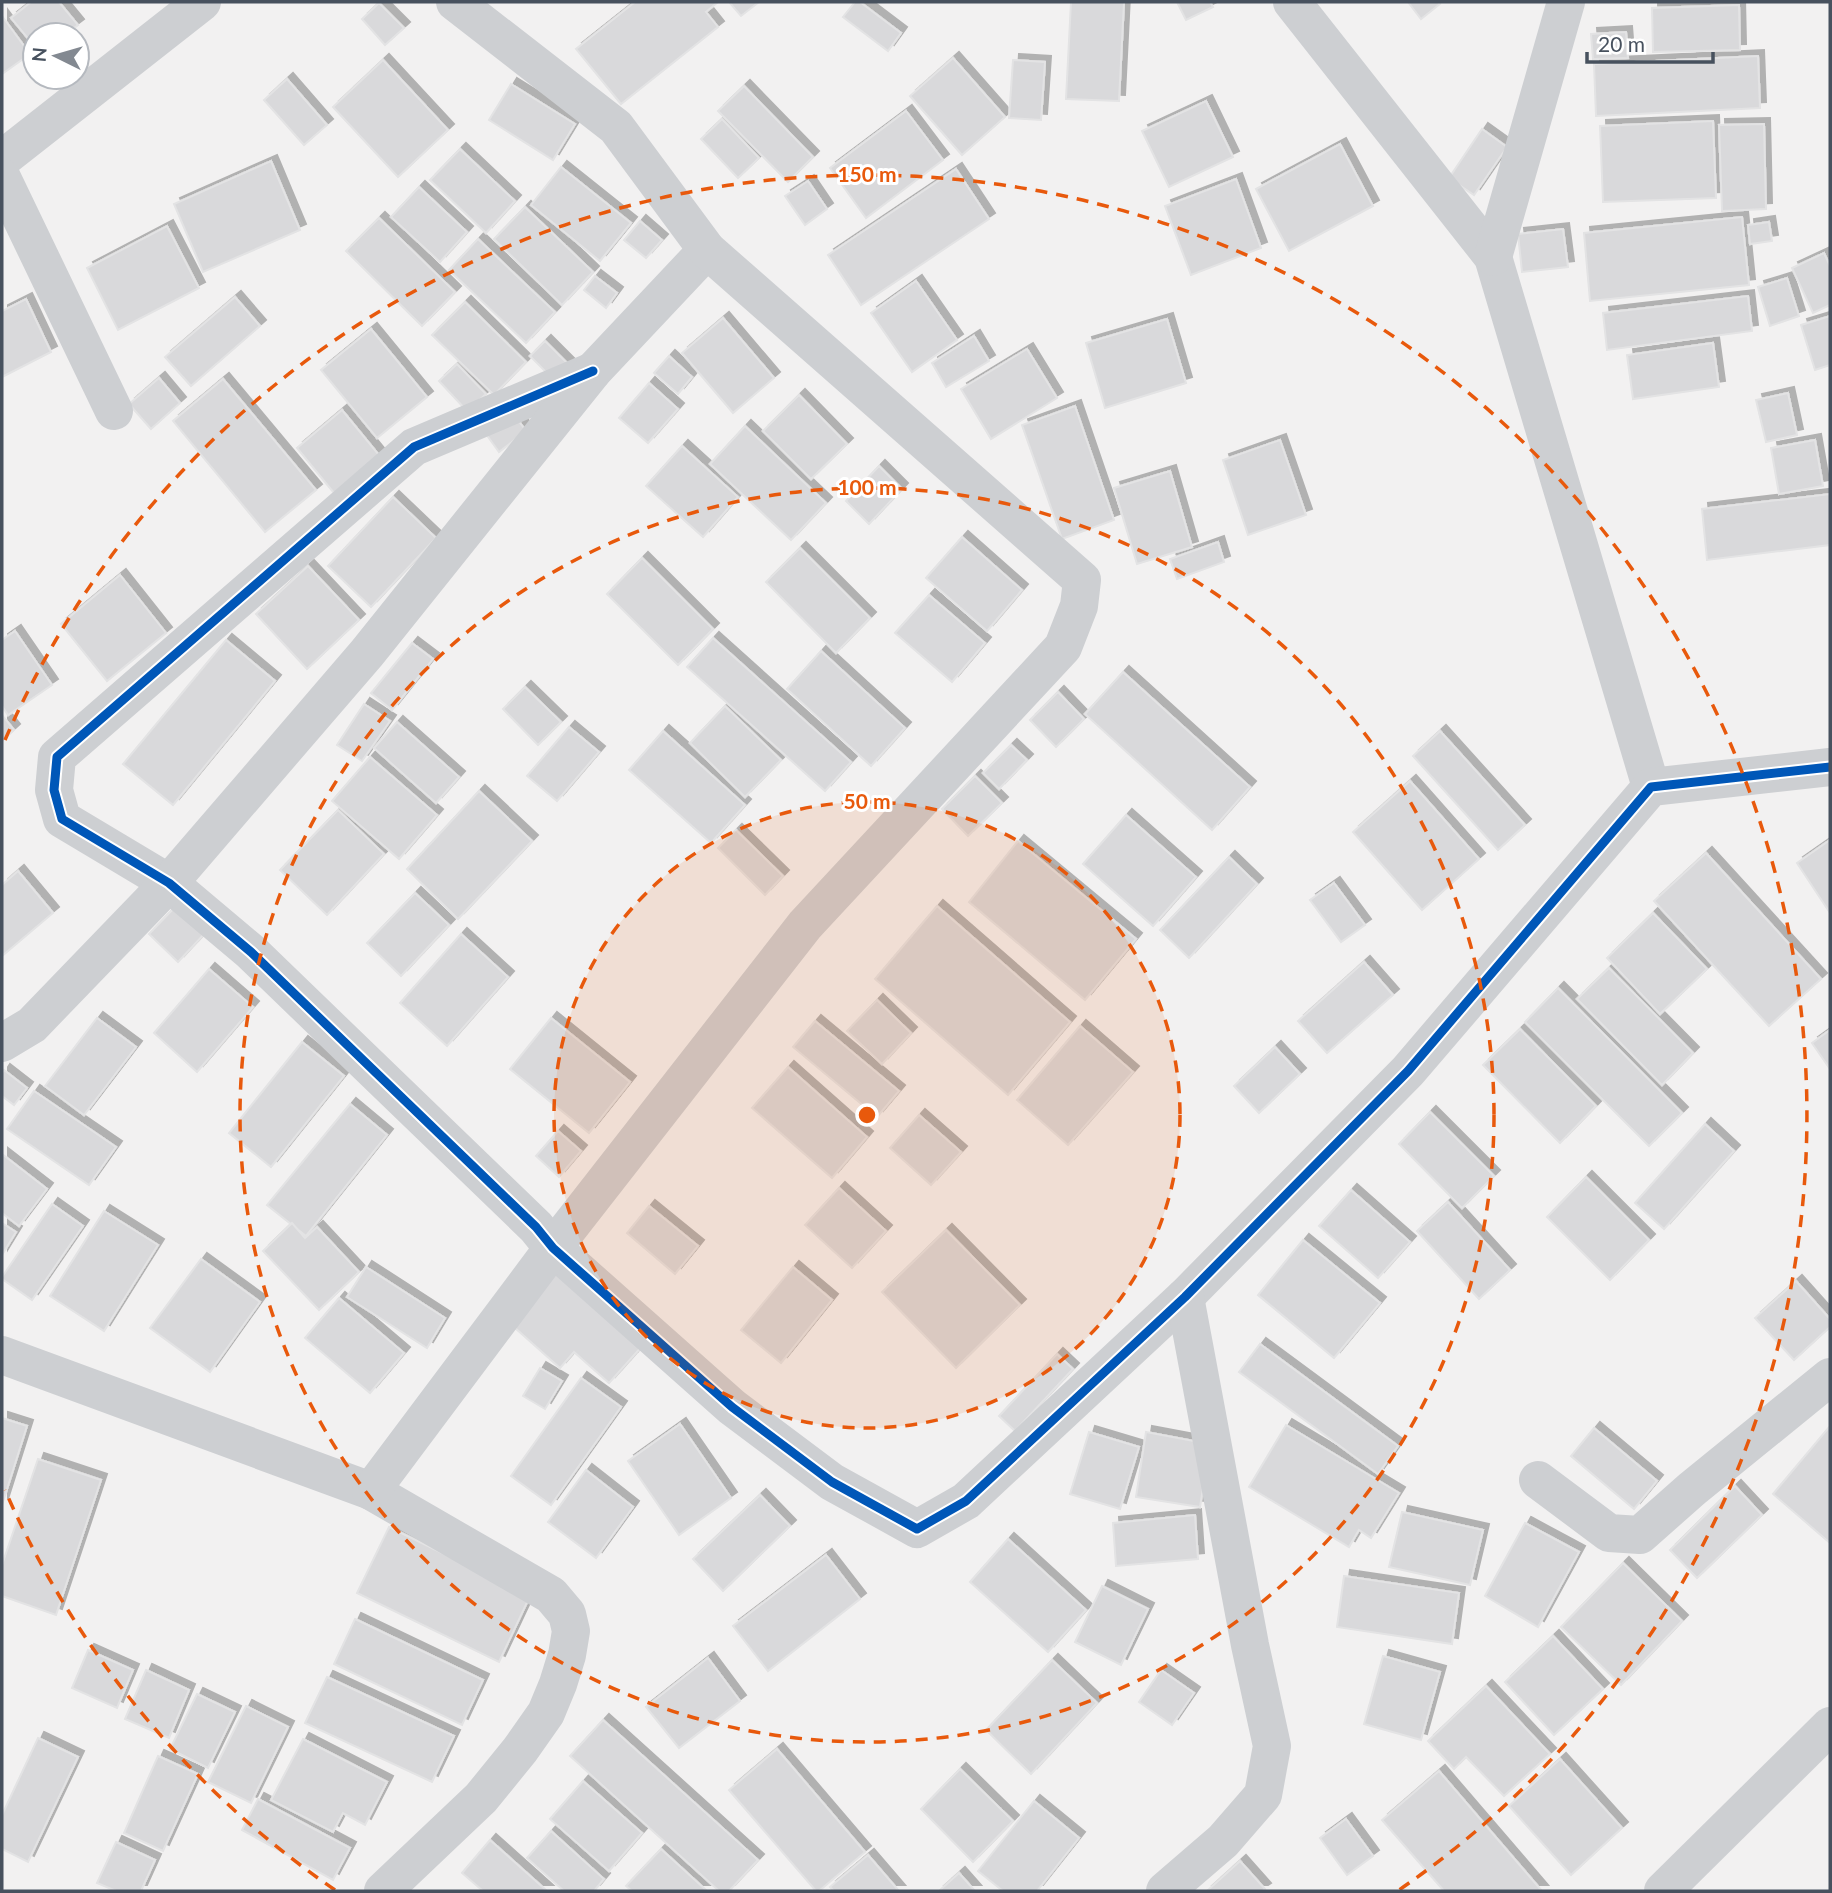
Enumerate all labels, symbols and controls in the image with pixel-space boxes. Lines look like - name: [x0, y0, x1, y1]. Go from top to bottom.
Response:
- north arrow: [21, 21, 91, 91]
- scale bar: [1587, 21, 1713, 65]
- text: 20 m: [1598, 31, 1645, 56]
- text: N: [26, 46, 51, 63]
- text: 150 m: [837, 161, 897, 186]
- text: 100 m: [837, 474, 897, 499]
- text: 50 m: [843, 788, 891, 813]
- centre of rings: [855, 1103, 879, 1127]

